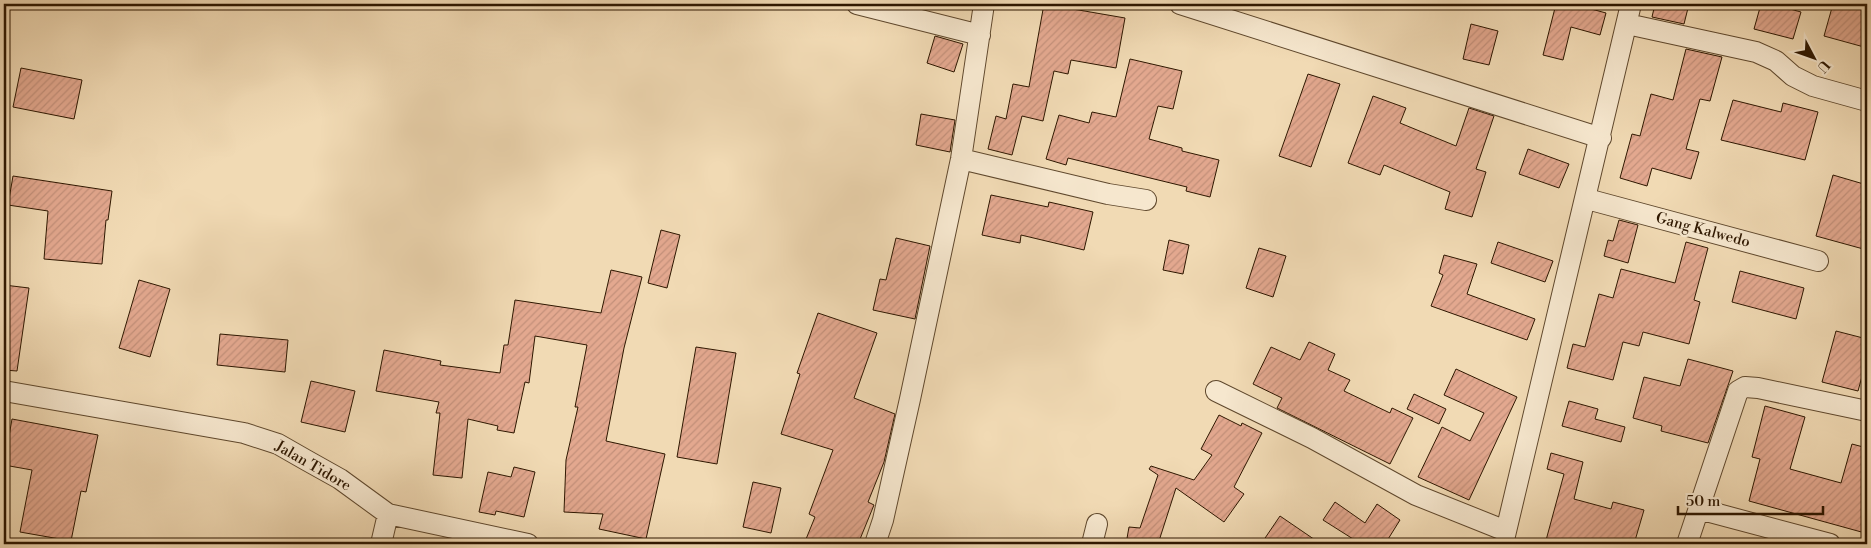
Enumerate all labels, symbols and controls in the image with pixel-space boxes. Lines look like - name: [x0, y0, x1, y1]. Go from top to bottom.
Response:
- north arrow: [1788, 32, 1838, 82]
- text: U: [1813, 56, 1833, 76]
- street label: Gang Kalwedo: [1654, 208, 1752, 252]
- street label: Jalan Tidore: [271, 436, 354, 495]
- scale bar: [1678, 483, 1824, 515]
- text: 50 m: [1686, 492, 1720, 511]

